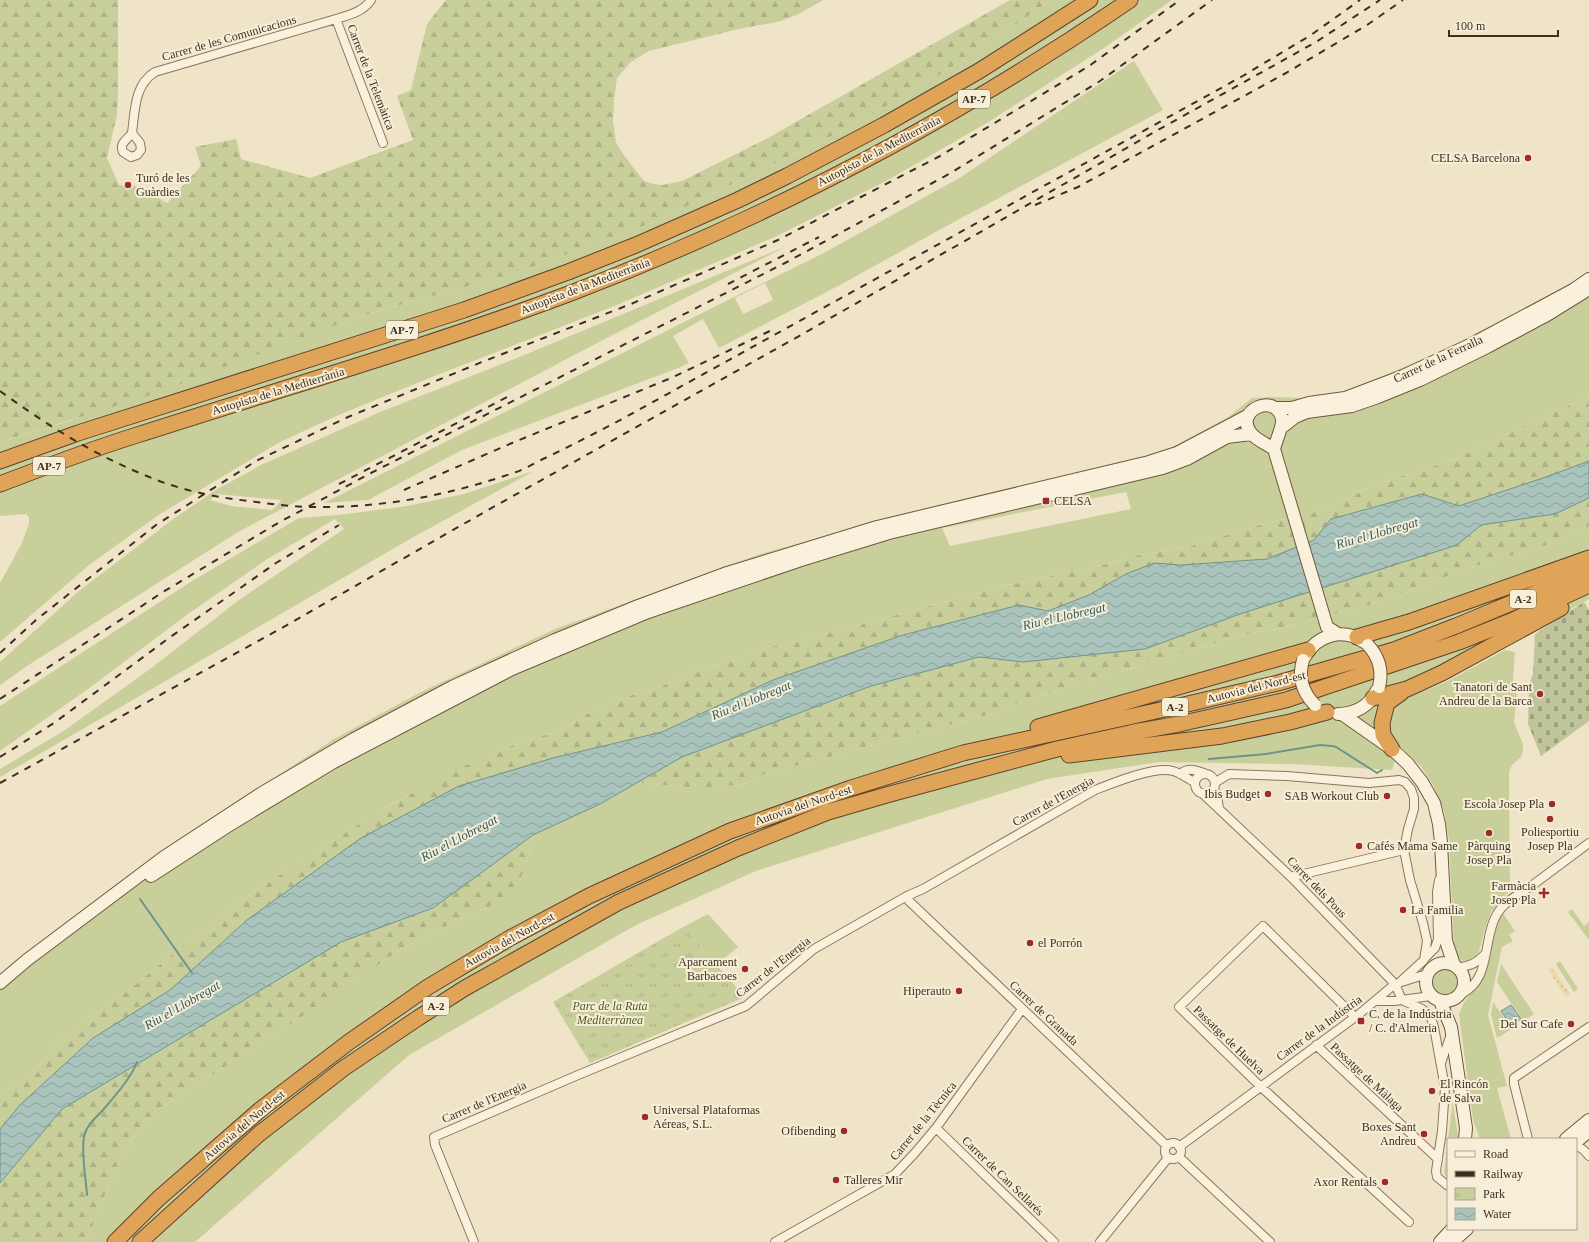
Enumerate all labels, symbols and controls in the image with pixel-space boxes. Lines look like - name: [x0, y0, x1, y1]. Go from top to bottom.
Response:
- street label: Carrer de les Comunicacions: [160, 12, 298, 64]
- scale bar: [1449, 12, 1558, 38]
- text: 100 m: [1455, 19, 1486, 33]
- street label: Carrer de la Telemàtica: [344, 22, 398, 132]
- road number: AP-7: [958, 90, 990, 108]
- street label: Autopista de la Mediterrània: [815, 112, 944, 189]
- place label: CELSA Barcelona: [1431, 151, 1521, 165]
- marker: CELSA Barcelona: [1523, 153, 1533, 163]
- place label: Turó de les Guàrdies: [136, 171, 190, 199]
- marker: Turó de les Guàrdies: [123, 180, 133, 190]
- street label: Autopista de la Mediterrània: [518, 255, 652, 317]
- road number: AP-7: [386, 321, 418, 339]
- street label: Carrer de la Ferralla: [1391, 332, 1485, 386]
- street label: Autopista de la Mediterrània: [210, 364, 346, 418]
- road number: AP-7: [33, 457, 65, 475]
- place label: CELSA: [1054, 494, 1092, 508]
- marker: CELSA: [1041, 496, 1051, 506]
- water label: Riu el Llobregat: [1333, 514, 1420, 552]
- road number: A-2: [1510, 590, 1536, 608]
- water label: Riu el Llobregat: [1020, 599, 1107, 633]
- street label: Autovia del Nord-est: [1205, 668, 1307, 706]
- water label: Riu el Llobregat: [708, 677, 793, 723]
- place label: Tanatori de Sant Andreu de la Barca: [1439, 680, 1533, 708]
- marker: Tanatori de Sant Andreu de la Barca: [1535, 689, 1545, 699]
- road number: A-2: [1162, 698, 1188, 716]
- street label: Carrer de l'Energia: [1010, 773, 1097, 829]
- street label: Autovia del Nord-est: [753, 782, 854, 828]
- place label: Ibis Budget: [1204, 787, 1261, 801]
- marker: Ibis Budget: [1263, 789, 1273, 799]
- place label: SAB Workout Club: [1285, 789, 1379, 803]
- marker: SAB Workout Club: [1382, 791, 1392, 801]
- place label: Escola Josep Pla: [1464, 797, 1545, 811]
- marker: Escola Josep Pla: [1547, 799, 1557, 809]
- water label: Riu el Llobregat: [417, 811, 500, 865]
- marker: Poliesportiu Josep Pla: [1545, 814, 1555, 824]
- place label: Poliesportiu Josep Pla: [1521, 825, 1579, 853]
- marker: Pàrquing Josep Pla: [1484, 828, 1494, 838]
- place label: Cafés Mama Same: [1367, 839, 1458, 853]
- place label: Pàrquing Josep Pla: [1467, 839, 1512, 867]
- marker: Cafés Mama Same: [1354, 841, 1364, 851]
- street label: Carrer dels Pous: [1284, 854, 1350, 921]
- place label: Farmàcia Josep Pla: [1491, 879, 1537, 907]
- marker: Farmàcia Josep Pla: [1539, 888, 1549, 898]
- place label: La Familia: [1411, 903, 1464, 917]
- marker: La Familia: [1398, 905, 1408, 915]
- street label: Autovia del Nord-est: [461, 909, 557, 971]
- street label: Carrer de l'Energia: [733, 933, 814, 1000]
- place label: el Porrón: [1038, 936, 1082, 950]
- marker: el Porrón: [1025, 938, 1035, 948]
- place label: Aparcament Barbacoes: [678, 955, 738, 983]
- marker: Aparcament Barbacoes: [740, 964, 750, 974]
- water label: Riu el Llobregat: [141, 977, 223, 1033]
- street label: Carrer de Granada: [1007, 978, 1082, 1049]
- place label: Hiperauto: [903, 984, 951, 998]
- marker: Hiperauto: [954, 986, 964, 996]
- street label: Carrer de la Indústria: [1274, 992, 1365, 1064]
- road number: A-2: [423, 997, 449, 1015]
- park label: Parc de la Ruta Mediterrànea: [571, 999, 648, 1027]
- street label: Passatge de Huelva: [1191, 1003, 1268, 1078]
- place label: C. de la Indústria / C. d'Almeria: [1369, 1007, 1452, 1035]
- marker: C. de la Indústria / C. d'Almeria: [1356, 1016, 1366, 1026]
- place label: Del Sur Cafe: [1500, 1017, 1563, 1031]
- marker: Del Sur Cafe: [1566, 1019, 1576, 1029]
- street label: Passatge de Màlaga: [1328, 1040, 1407, 1115]
- place label: El Rincón de Salva: [1440, 1077, 1488, 1105]
- street label: Carrer de l'Energia: [440, 1078, 529, 1126]
- street label: Carrer de la Tècnica: [887, 1078, 960, 1163]
- marker: El Rincón de Salva: [1427, 1086, 1437, 1096]
- street label: Autovia del Nord-est: [201, 1087, 288, 1163]
- place label: Universal Plataformas Aéreas, S.L.: [653, 1103, 760, 1131]
- marker: Universal Plataformas Aéreas, S.L.: [640, 1112, 650, 1122]
- place label: Boxes Sant Andreu: [1362, 1120, 1417, 1148]
- place label: Ofibending: [781, 1124, 836, 1138]
- marker: Ofibending: [839, 1126, 849, 1136]
- marker: Boxes Sant Andreu: [1419, 1129, 1429, 1139]
- street label: Carrer de Can Sellarés: [959, 1133, 1047, 1219]
- legend: [1447, 1138, 1577, 1230]
- text: Road: [1483, 1147, 1508, 1161]
- text: Railway: [1483, 1167, 1523, 1181]
- place label: Talleres Mir: [844, 1173, 903, 1187]
- marker: Talleres Mir: [831, 1175, 841, 1185]
- place label: Axor Rentals: [1313, 1175, 1377, 1189]
- marker: Axor Rentals: [1380, 1177, 1390, 1187]
- text: Park: [1483, 1187, 1505, 1201]
- text: Water: [1483, 1207, 1511, 1221]

